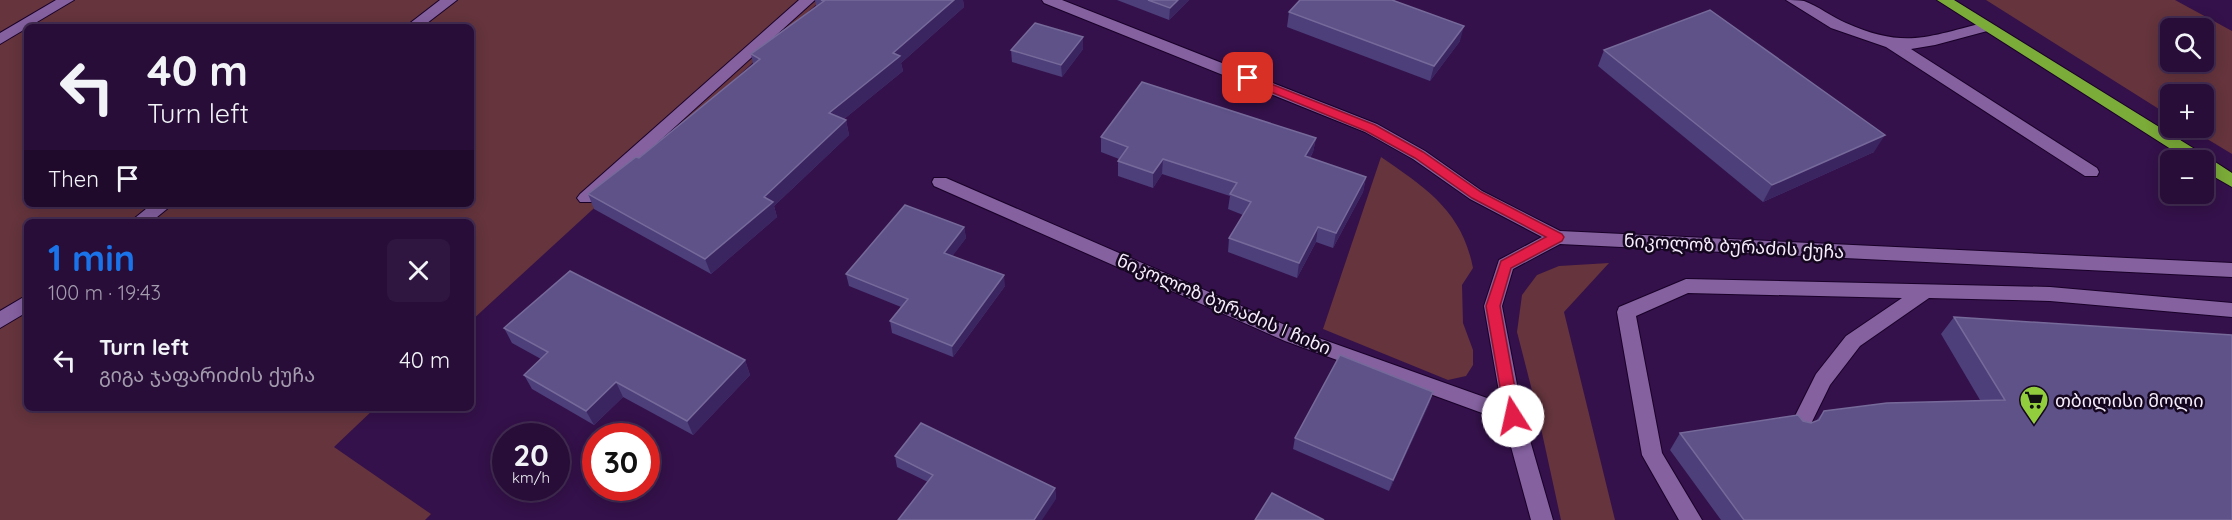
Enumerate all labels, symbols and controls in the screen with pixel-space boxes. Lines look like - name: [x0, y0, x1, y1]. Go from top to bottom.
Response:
- map controls: [2160, 18, 2214, 204]
- button: search: [2160, 18, 2214, 72]
- text: 40 m: [147, 44, 248, 97]
- icon: left: [48, 48, 126, 126]
- pin: [1222, 52, 1273, 103]
- icon: arrive: [1231, 61, 1264, 94]
- button: +: [2160, 84, 2214, 138]
- text: Turn left: [147, 96, 249, 130]
- button: −: [2160, 150, 2214, 204]
- icon: arrive: [111, 162, 144, 195]
- text: Then: [48, 165, 99, 193]
- street label: ნიკოლოზ ბურაძის ქუჩა: [1623, 229, 1845, 263]
- text: 1 min: [48, 235, 135, 280]
- button: close: [387, 239, 450, 302]
- street label: ნიკოლოზ ბურაძის I ჩიხი: [1113, 248, 1335, 360]
- text: 100 m · 19:43: [48, 280, 161, 305]
- text: Turn left: [99, 333, 189, 361]
- icon: left: [48, 344, 81, 377]
- text: 40 m: [399, 346, 450, 374]
- text: გიგა ჯაფარიძის ქუჩა: [99, 362, 315, 387]
- position arrow: [1481, 384, 1545, 448]
- supermarket icon: თბილისი მოლი: [2018, 384, 2050, 426]
- place label: თბილისი მოლი: [2055, 389, 2203, 412]
- speed limit sign: 30: [582, 423, 660, 501]
- text: 20: [513, 436, 549, 474]
- text: km/h: [512, 468, 550, 487]

